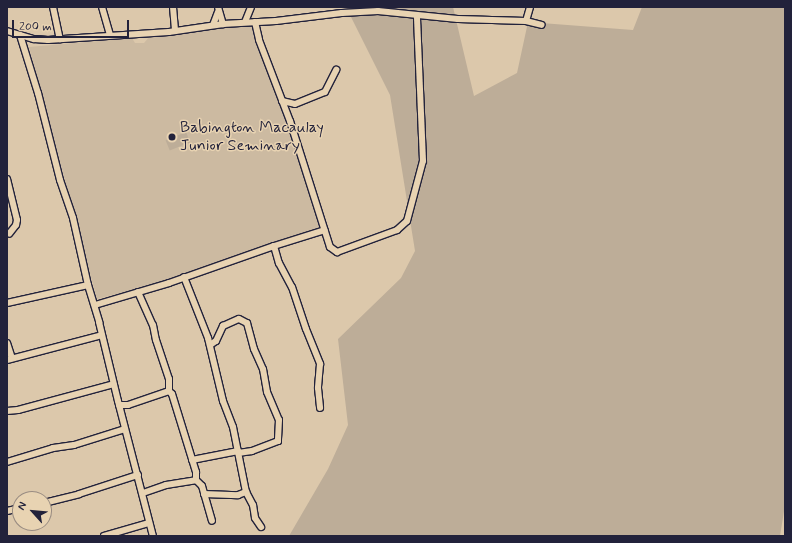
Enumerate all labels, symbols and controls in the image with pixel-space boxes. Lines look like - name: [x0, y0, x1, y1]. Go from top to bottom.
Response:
- scale bar: [14, 12, 131, 38]
- text: 200 m: [19, 19, 52, 35]
- place label: Babington Macaulay Junior Seminary: [180, 118, 324, 156]
- marker: Babington Macaulay Junior Seminary: [167, 132, 177, 142]
- north arrow: [12, 491, 52, 531]
- text: N: [14, 500, 30, 512]

